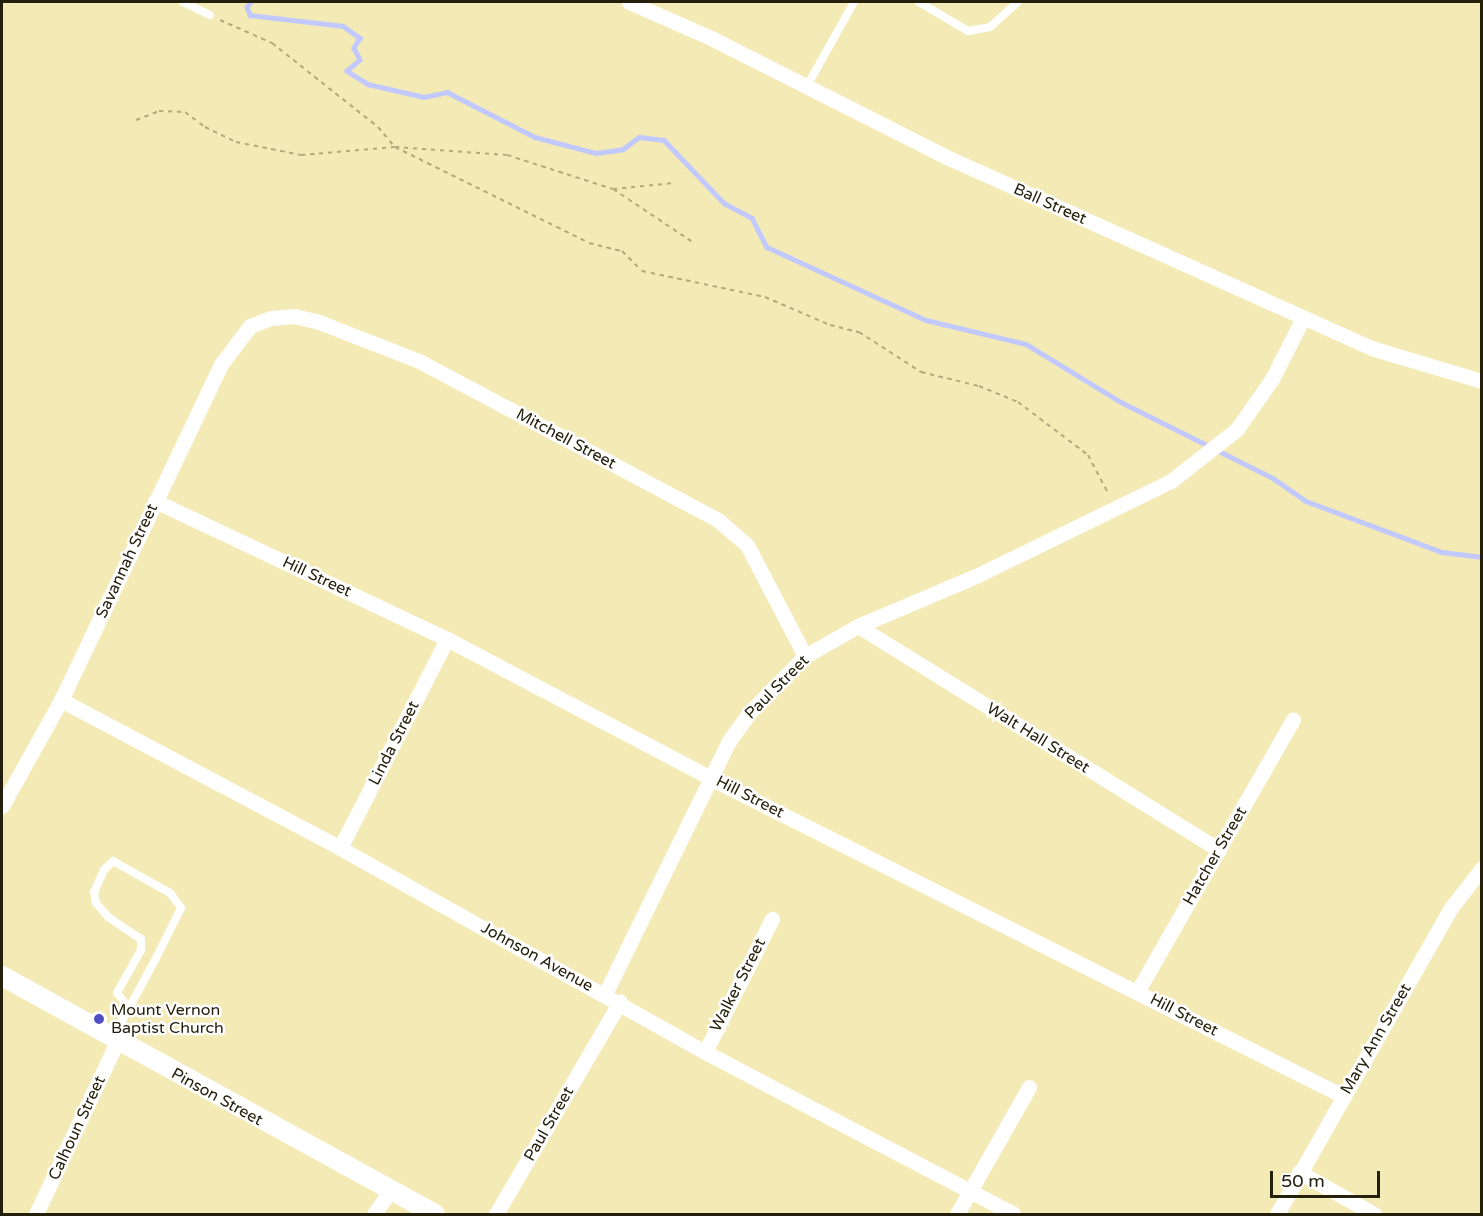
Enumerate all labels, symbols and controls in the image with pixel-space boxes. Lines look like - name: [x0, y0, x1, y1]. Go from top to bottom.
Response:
- street label: Ball Street: [1010, 179, 1090, 229]
- street label: Mitchell Street: [513, 405, 619, 473]
- street label: Savannah Street: [92, 501, 162, 621]
- street label: Hill Street: [280, 553, 354, 601]
- street label: Paul Street: [741, 651, 813, 723]
- street label: Linda Street: [365, 698, 423, 788]
- street label: Walt Hall Street: [983, 699, 1093, 777]
- street label: Hill Street: [713, 772, 787, 822]
- street label: Hatcher Street: [1179, 803, 1251, 909]
- street label: Johnson Avenue: [478, 918, 596, 996]
- street label: Walker Street: [706, 935, 770, 1035]
- street label: Mary Ann Street: [1337, 980, 1415, 1098]
- street label: Hill Street: [1147, 990, 1221, 1040]
- place label: Mount Vernon Baptist Church: [111, 1000, 224, 1038]
- marker: Mount Vernon Baptist Church: [92, 1012, 106, 1026]
- street label: Pinson Street: [168, 1064, 266, 1130]
- street label: Calhoun Street: [44, 1073, 110, 1183]
- street label: Paul Street: [520, 1083, 578, 1165]
- scale bar: [1273, 1159, 1382, 1197]
- text: 50 m: [1281, 1170, 1325, 1192]

